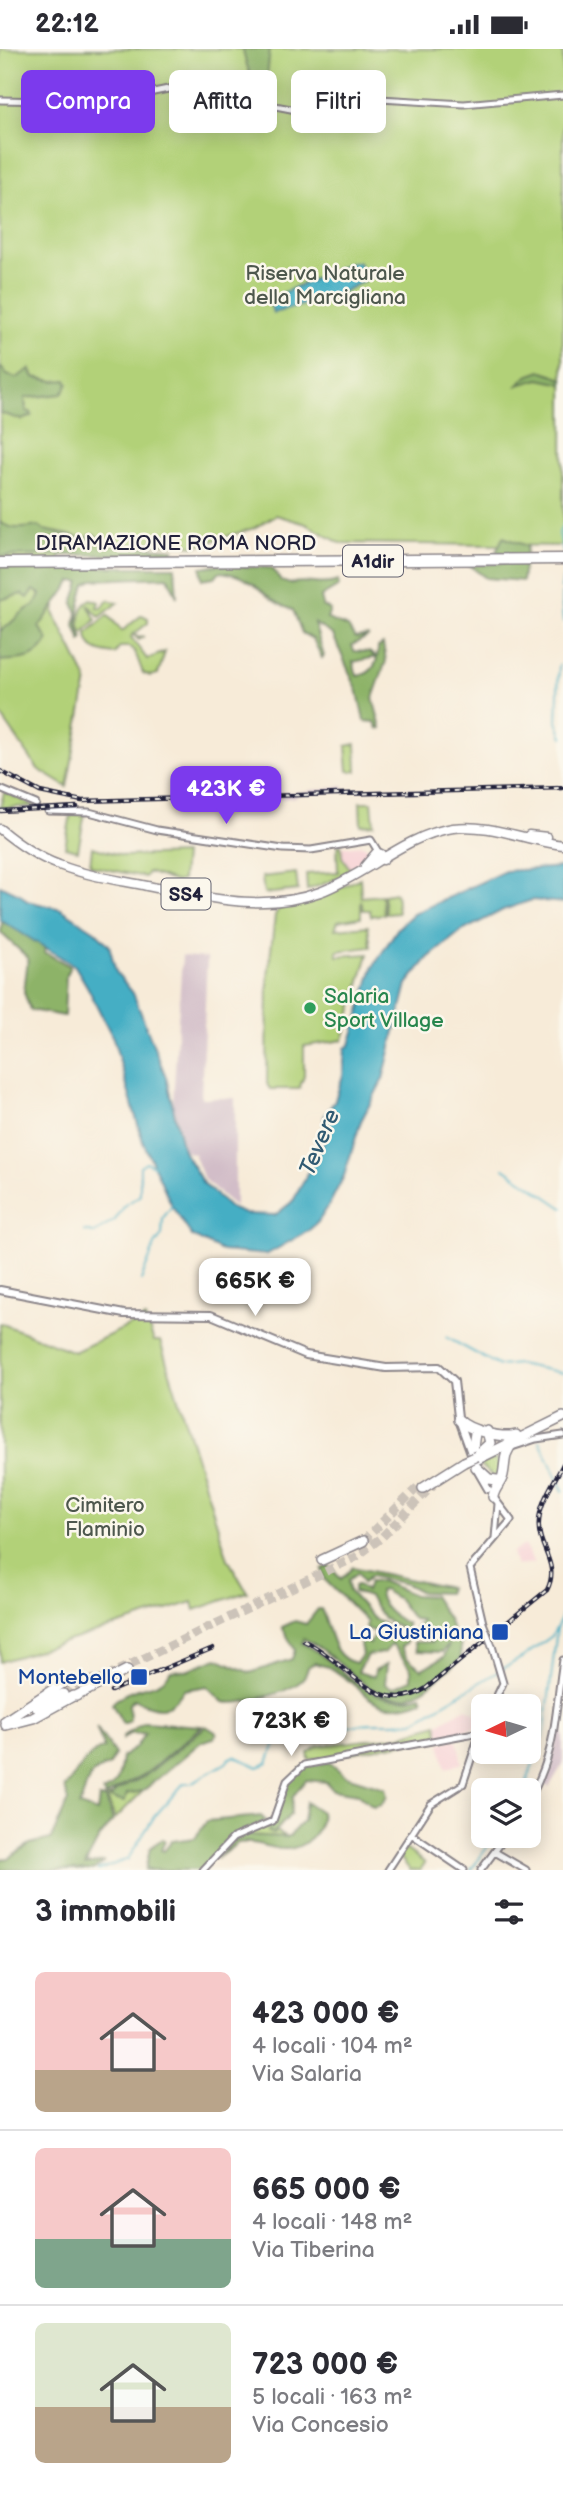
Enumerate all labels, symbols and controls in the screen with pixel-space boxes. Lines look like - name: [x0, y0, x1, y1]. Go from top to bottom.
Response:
- text: 22:12: [35, 9, 99, 40]
- chip: Compra: [21, 70, 155, 133]
- chip: Affitta: [169, 70, 277, 133]
- chip: Filtri: [291, 70, 386, 133]
- park label: Riserva Naturale della Marcigliana: [244, 261, 406, 310]
- street label: DIRAMAZIONE ROMA NORD: [36, 531, 316, 556]
- road number: A1dir: [343, 545, 403, 576]
- pin: 423K €: [169, 767, 283, 826]
- text: 423K €: [186, 775, 266, 803]
- road number: SS4: [162, 879, 210, 909]
- place label: Salaria Sport Village: [324, 984, 444, 1033]
- marker: Salaria Sport Village: [302, 1000, 318, 1016]
- water label: Tevere: [293, 1105, 346, 1180]
- pin: 665K €: [198, 1259, 312, 1318]
- text: 665K €: [215, 1267, 295, 1295]
- park label: Cimitero Flaminio: [65, 1493, 145, 1542]
- place label: La Giustiniana: [349, 1620, 484, 1645]
- marker: La Giustiniana: [490, 1622, 510, 1642]
- place label: Montebello: [17, 1665, 123, 1690]
- marker: Montebello: [129, 1667, 149, 1687]
- north arrow: [471, 1694, 541, 1764]
- map controls: [471, 1694, 541, 1848]
- pin: 723K €: [234, 1699, 348, 1758]
- text: 723K €: [252, 1707, 330, 1735]
- button: layers: [471, 1778, 541, 1848]
- icon: filters: [490, 1893, 528, 1931]
- text: 3 immobili: [35, 1894, 176, 1930]
- text: 423 000 €: [252, 1996, 399, 2032]
- icon: home: [91, 2000, 175, 2084]
- text: 4 locali · 104 m²: [252, 2032, 413, 2060]
- text: Via Salaria: [252, 2060, 362, 2088]
- text: 665 000 €: [252, 2172, 401, 2208]
- icon: home: [91, 2176, 175, 2260]
- text: 4 locali · 148 m²: [252, 2208, 413, 2236]
- text: Via Tiberina: [252, 2236, 375, 2264]
- text: 723 000 €: [252, 2347, 398, 2383]
- icon: home: [91, 2351, 175, 2435]
- text: 5 locali · 163 m²: [252, 2383, 412, 2411]
- text: Via Concesio: [252, 2411, 389, 2439]

